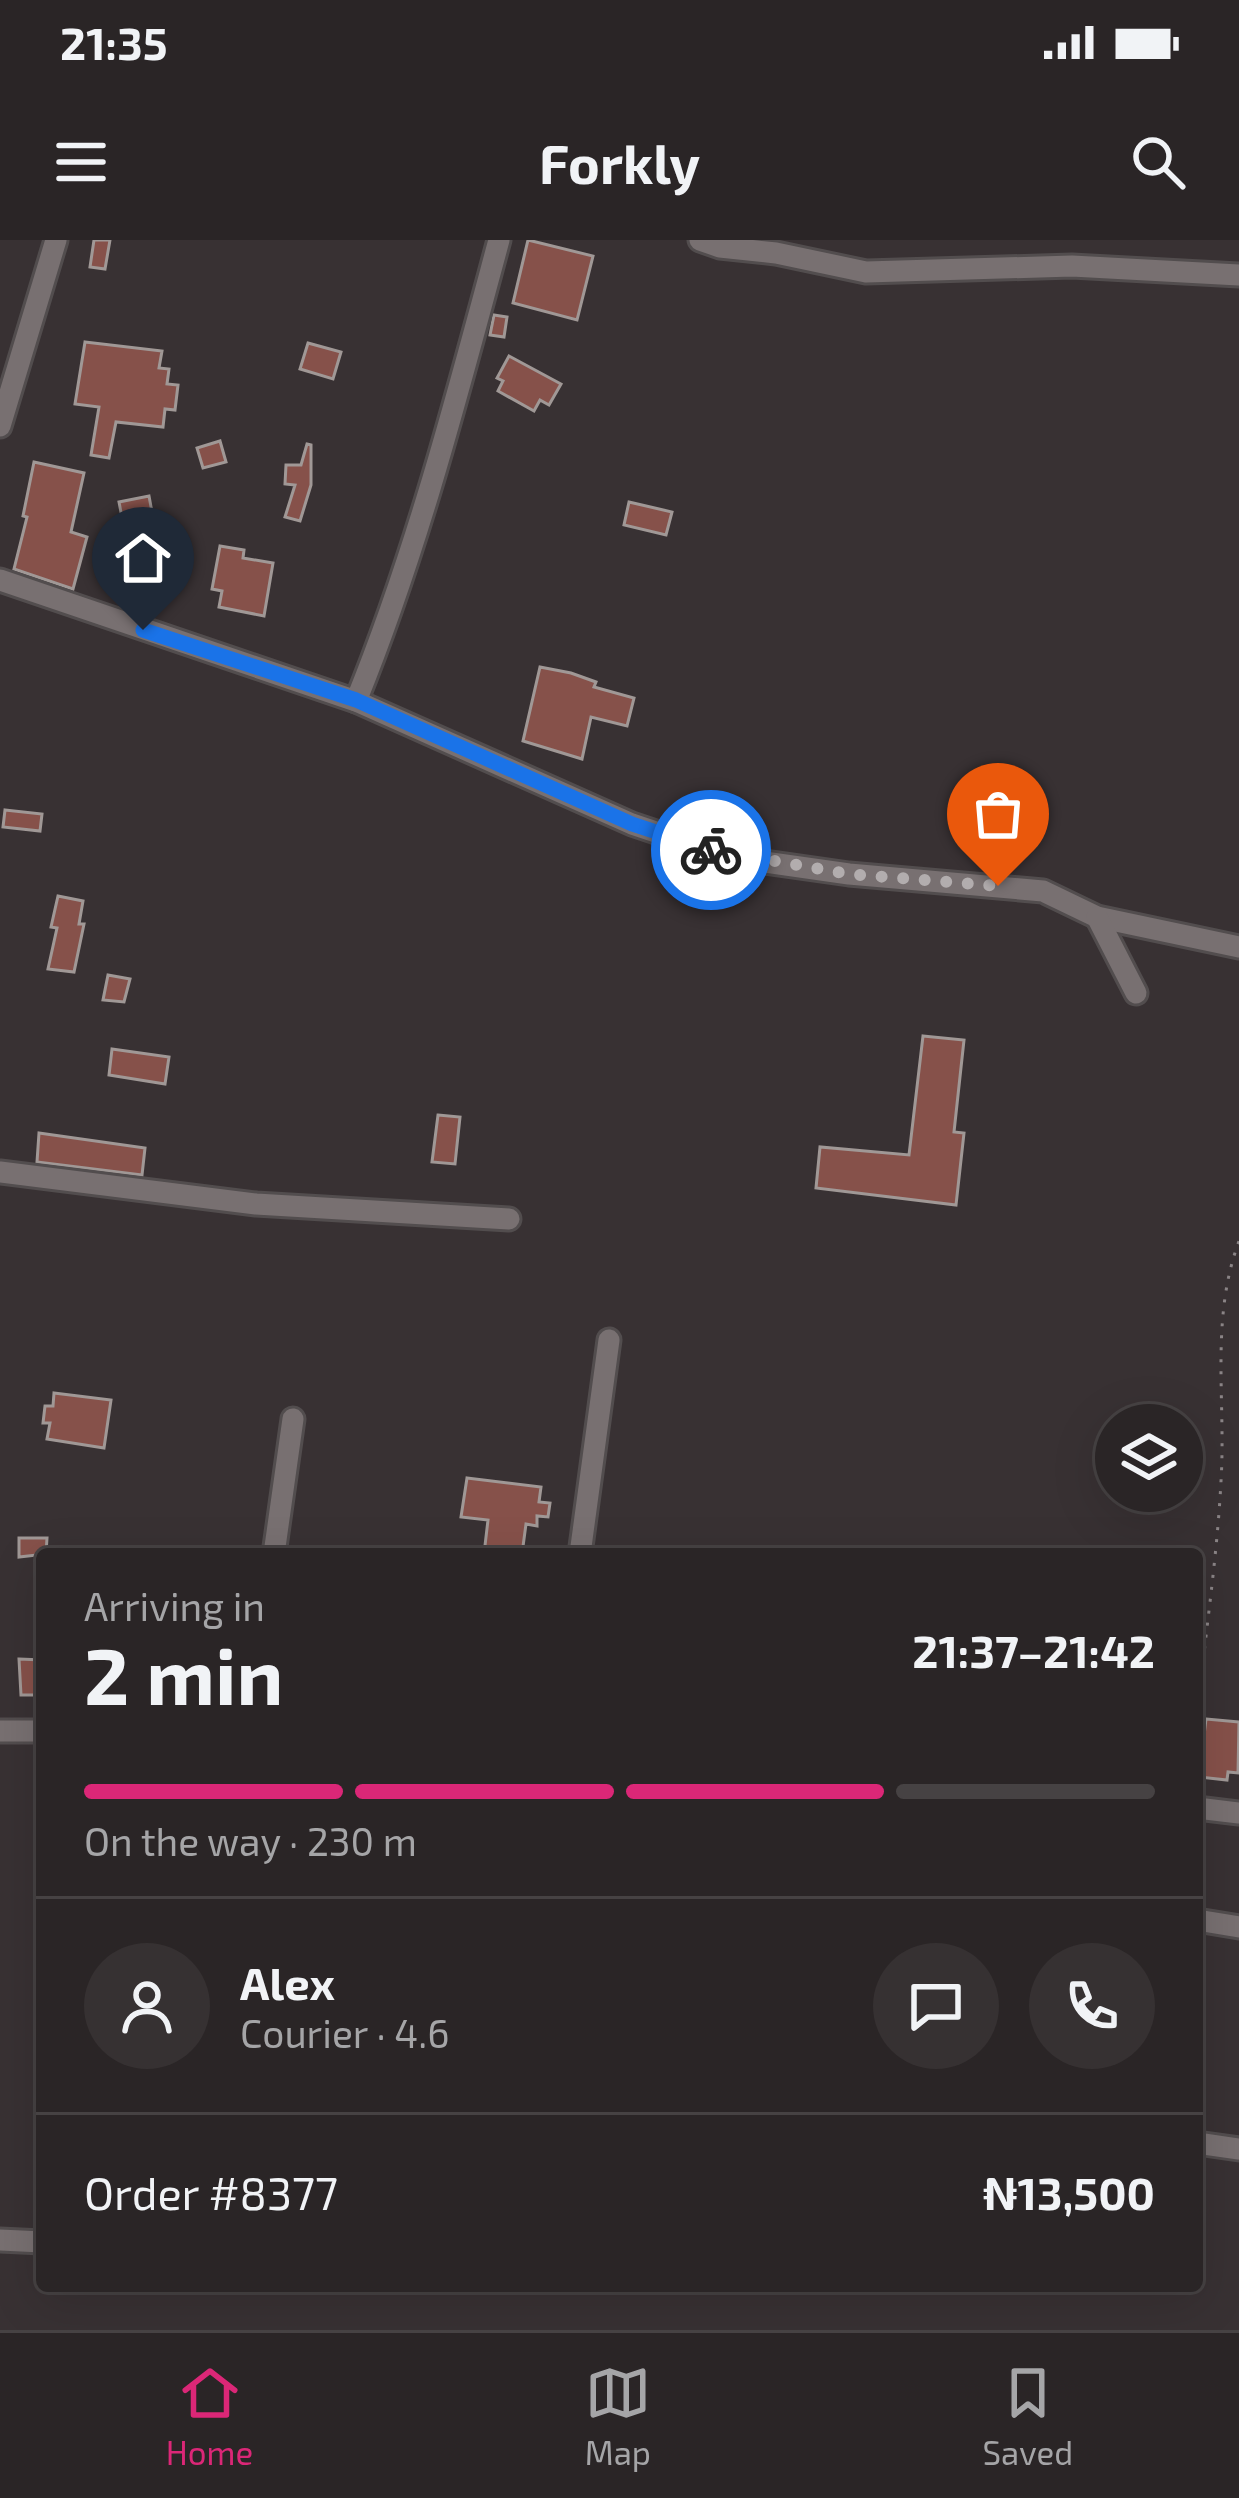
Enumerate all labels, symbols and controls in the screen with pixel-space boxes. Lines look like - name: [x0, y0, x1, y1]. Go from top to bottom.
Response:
- text: 21:35: [60, 15, 168, 69]
- icon: menu: [48, 129, 114, 195]
- icon: search: [1125, 129, 1191, 195]
- text: Forkly: [539, 130, 700, 195]
- pin: [92, 507, 194, 630]
- icon: home: [110, 525, 176, 591]
- pin: [947, 763, 1049, 886]
- icon: bag: [965, 781, 1031, 847]
- courier: [651, 790, 771, 910]
- icon: bike: [678, 817, 744, 883]
- map controls: [1095, 1404, 1203, 1512]
- button: layers: [1095, 1404, 1203, 1512]
- text: Arriving in: [84, 1582, 265, 1629]
- text: 21:37–21:42: [912, 1623, 1155, 1677]
- text: 2 min: [84, 1627, 283, 1721]
- text: On the way · 230 m: [84, 1817, 417, 1864]
- button: person: [84, 1943, 210, 2069]
- button: chat: [873, 1943, 999, 2069]
- button: phone: [1029, 1943, 1155, 2069]
- text: Alex: [240, 1955, 335, 2009]
- text: Courier · 4.6: [240, 2009, 450, 2056]
- text: Order #8377: [84, 2165, 338, 2219]
- text: ₦13,500: [983, 2165, 1155, 2219]
- tab: Home: [166, 2360, 253, 2472]
- tab: Map: [585, 2360, 651, 2472]
- tab: Saved: [983, 2360, 1073, 2472]

